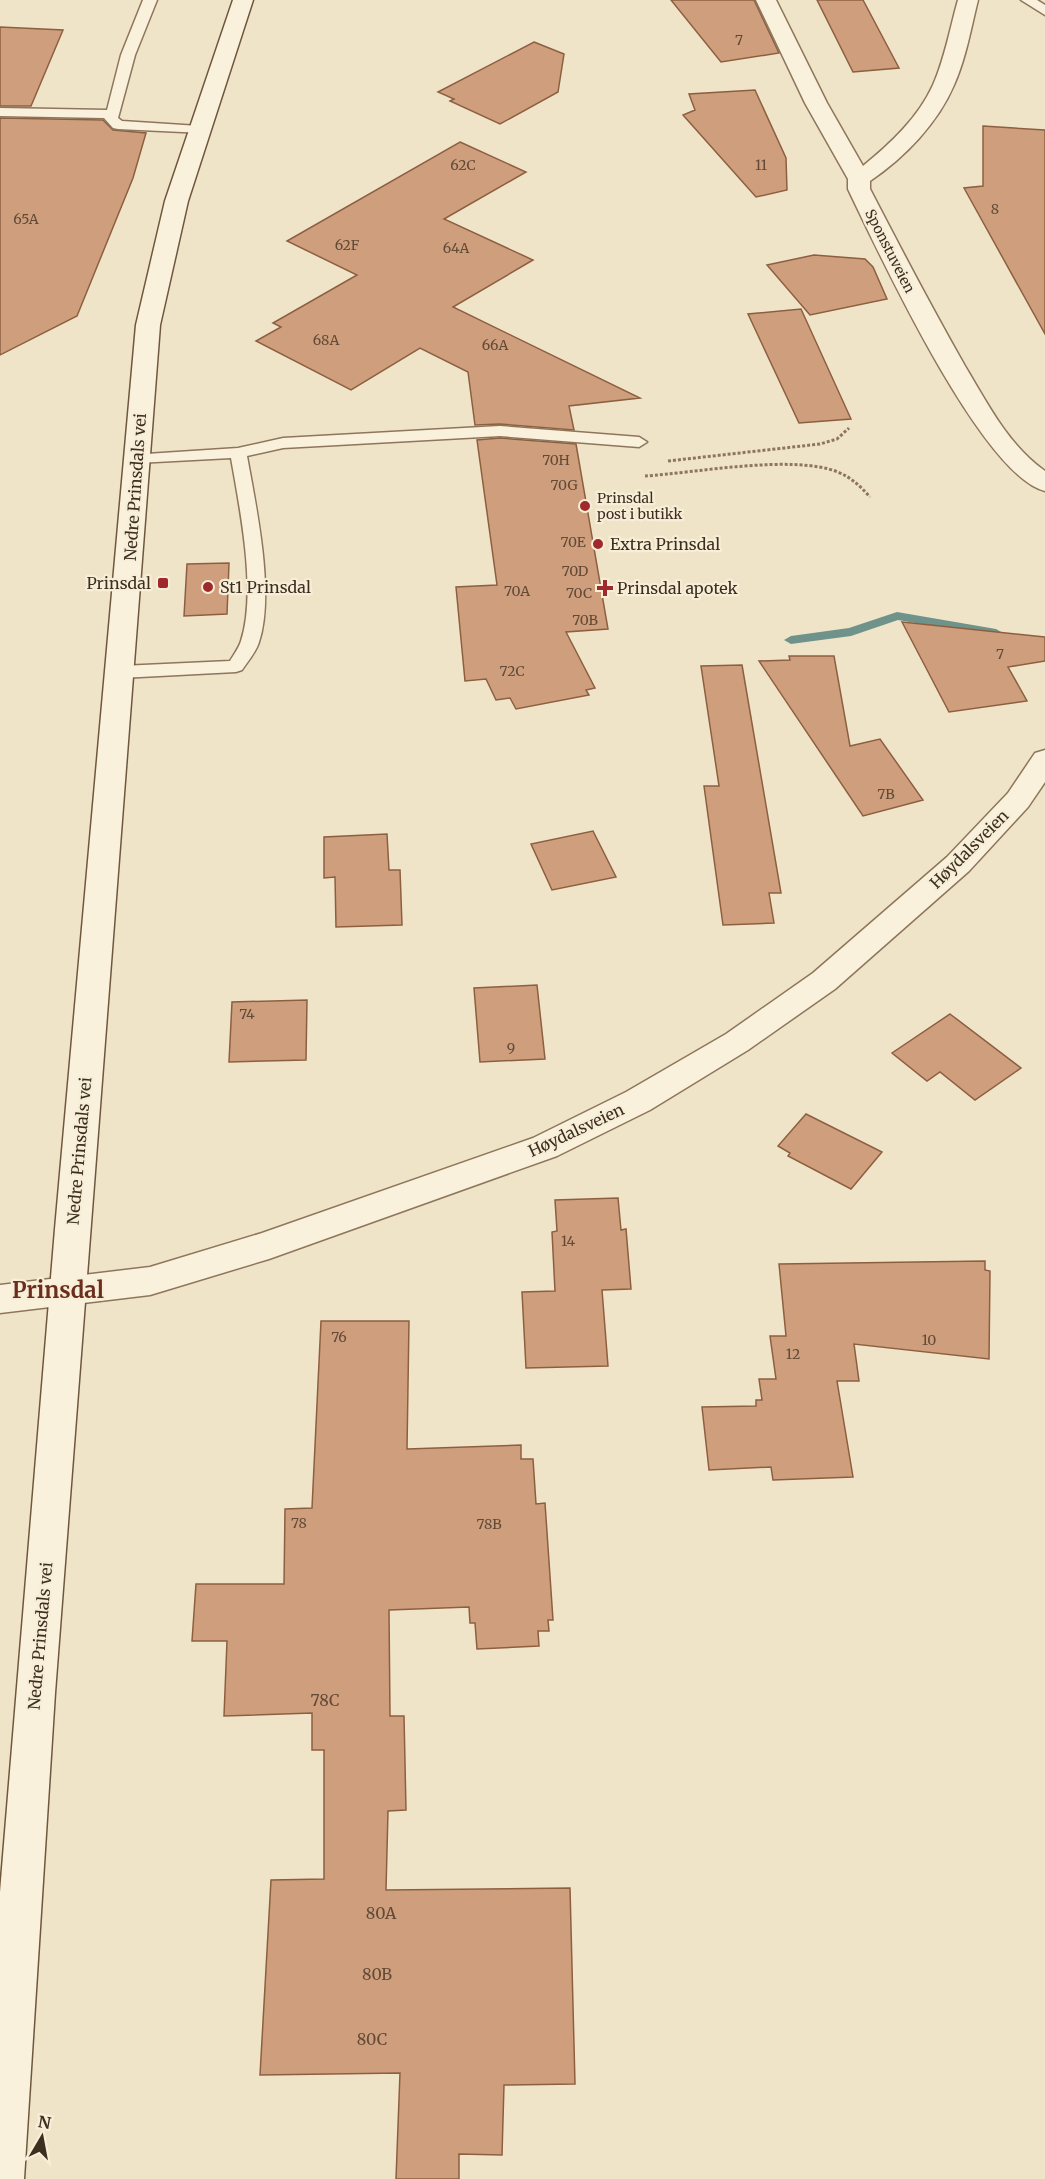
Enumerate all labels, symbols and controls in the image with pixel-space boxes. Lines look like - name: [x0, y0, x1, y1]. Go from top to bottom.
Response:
- house number: 7: [735, 31, 743, 49]
- house number: 62C: [450, 156, 476, 174]
- house number: 11: [755, 156, 767, 174]
- house number: 8: [991, 200, 999, 218]
- street label: Sponstuveien: [861, 206, 919, 296]
- house number: 65A: [13, 210, 39, 228]
- house number: 62F: [335, 236, 360, 254]
- house number: 64A: [443, 239, 469, 257]
- house number: 68A: [313, 331, 339, 349]
- house number: 66A: [482, 336, 508, 354]
- street label: Nedre Prinsdals vei: [120, 412, 150, 562]
- house number: 70H: [542, 451, 570, 469]
- house number: 70G: [550, 476, 578, 494]
- place label: Prinsdal post i butikk: [597, 489, 682, 523]
- marker: Prinsdal post i butikk: [578, 499, 592, 513]
- house number: 70E: [560, 533, 586, 551]
- place label: Extra Prinsdal: [610, 534, 720, 554]
- marker: Extra Prinsdal: [591, 537, 605, 551]
- house number: 70D: [562, 562, 589, 580]
- place label: Prinsdal: [86, 573, 151, 593]
- marker: Prinsdal: [156, 576, 170, 590]
- place label: St1 Prinsdal: [220, 577, 311, 597]
- place label: Prinsdal apotek: [617, 578, 739, 598]
- marker: St1 Prinsdal: [201, 580, 215, 594]
- marker: Prinsdal apotek: [598, 581, 612, 595]
- house number: 70A: [504, 582, 530, 600]
- house number: 70C: [566, 584, 592, 602]
- house number: 70B: [572, 611, 598, 629]
- house number: 7: [996, 645, 1004, 663]
- house number: 72C: [499, 662, 525, 680]
- house number: 7B: [877, 785, 895, 803]
- street label: Høydalsveien: [925, 805, 1013, 893]
- house number: 74: [239, 1005, 255, 1023]
- house number: 9: [507, 1039, 515, 1057]
- street label: Nedre Prinsdals vei: [63, 1076, 95, 1226]
- street label: Høydalsveien: [525, 1099, 627, 1161]
- house number: 14: [561, 1232, 575, 1250]
- district label: Prinsdal: [12, 1276, 104, 1304]
- house number: 76: [331, 1328, 347, 1346]
- house number: 10: [922, 1331, 936, 1349]
- house number: 12: [786, 1345, 800, 1363]
- house number: 78: [291, 1514, 307, 1532]
- house number: 78B: [476, 1515, 502, 1533]
- street label: Nedre Prinsdals vei: [24, 1561, 56, 1711]
- house number: 78C: [311, 1690, 339, 1710]
- house number: 80A: [366, 1903, 397, 1923]
- house number: 80B: [362, 1964, 392, 1984]
- house number: 80C: [357, 2029, 387, 2049]
- north arrow: [12, 2107, 72, 2167]
- text: N: [37, 2111, 53, 2133]

